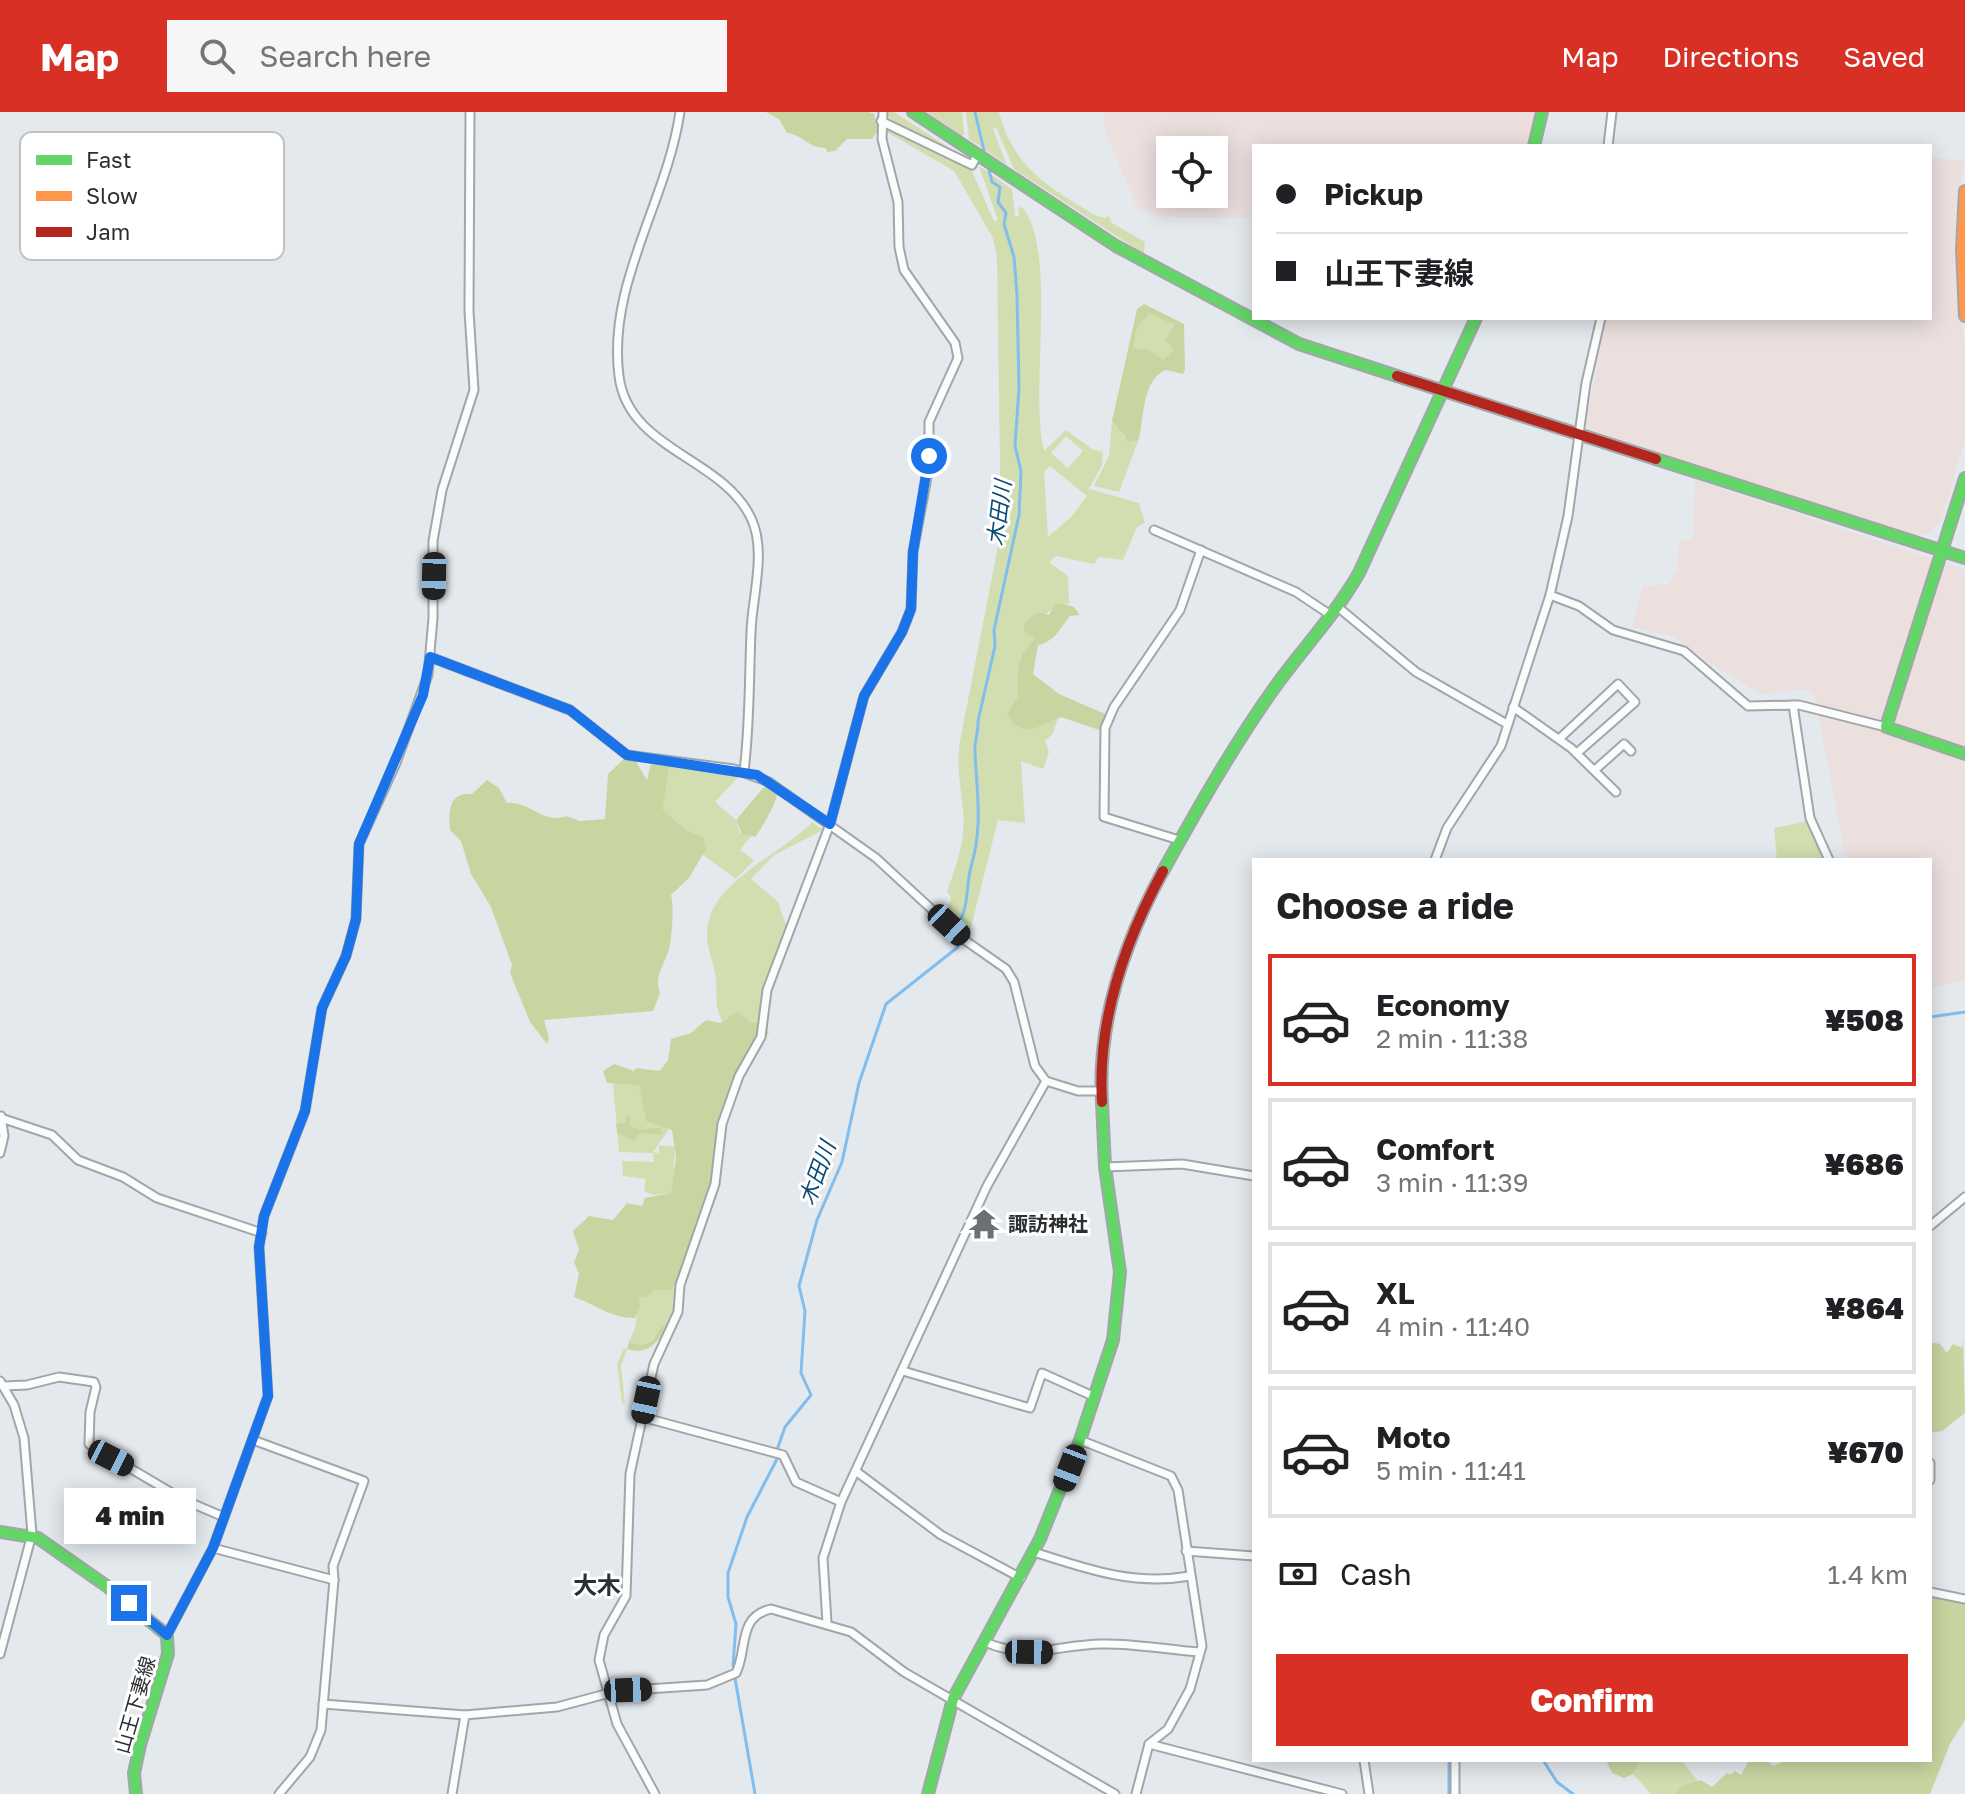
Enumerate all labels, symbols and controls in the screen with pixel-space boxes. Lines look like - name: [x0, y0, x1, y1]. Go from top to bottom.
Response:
- search box: [167, 20, 727, 92]
- text: Map: [40, 34, 119, 79]
- icon: search: [195, 34, 239, 78]
- text: Search here: [259, 38, 431, 74]
- text: Map: [1561, 40, 1618, 73]
- text: Directions: [1662, 40, 1799, 73]
- text: Saved: [1843, 40, 1925, 73]
- legend: [20, 132, 284, 260]
- map controls: [1156, 136, 1228, 208]
- button: locate: [1156, 136, 1228, 208]
- text: Fast: [86, 146, 132, 173]
- text: Pickup: [1324, 176, 1423, 212]
- text: Slow: [86, 182, 138, 209]
- text: Jam: [86, 218, 130, 245]
- text: 山王下妻線: [1324, 255, 1474, 291]
- route start: [911, 438, 947, 474]
- water label: 木田川: [981, 477, 1016, 547]
- car: [422, 552, 446, 600]
- text: Choose a ride: [1276, 884, 1514, 927]
- car: [923, 900, 975, 950]
- icon: car: [1280, 984, 1352, 1056]
- text: Economy: [1376, 987, 1510, 1023]
- text: ¥508: [1825, 1002, 1904, 1038]
- text: 2 min · 11:38: [1376, 1023, 1528, 1054]
- icon: car: [1280, 1128, 1352, 1200]
- text: Comfort: [1376, 1131, 1495, 1167]
- water label: 木田川: [793, 1135, 841, 1208]
- text: ¥686: [1824, 1146, 1904, 1182]
- text: 3 min · 11:39: [1376, 1167, 1528, 1198]
- temple icon: 諏訪神社: [967, 1207, 1001, 1241]
- place label: 諏訪神社: [1008, 1211, 1088, 1235]
- icon: car: [1280, 1272, 1352, 1344]
- text: XL: [1376, 1275, 1415, 1311]
- text: ¥864: [1825, 1290, 1904, 1326]
- text: 4 min · 11:40: [1376, 1311, 1530, 1342]
- car: [629, 1374, 663, 1426]
- icon: car: [1280, 1416, 1352, 1488]
- text: Moto: [1376, 1419, 1451, 1455]
- text: ¥670: [1827, 1434, 1904, 1470]
- car: [84, 1436, 138, 1480]
- car: [1050, 1441, 1090, 1495]
- text: 5 min · 11:41: [1376, 1455, 1526, 1486]
- callout: 4 min: [63, 1487, 195, 1543]
- text: 4 min: [96, 1500, 164, 1531]
- icon: cash: [1276, 1552, 1320, 1596]
- text: Cash: [1340, 1556, 1412, 1592]
- text: 1.4 km: [1828, 1559, 1908, 1590]
- district label: 大木: [573, 1570, 621, 1599]
- route end: [111, 1585, 147, 1621]
- car: [1005, 1640, 1053, 1664]
- street label: 山王下妻線: [109, 1653, 159, 1756]
- button: Confirm: [1276, 1654, 1908, 1746]
- car: [604, 1677, 652, 1703]

